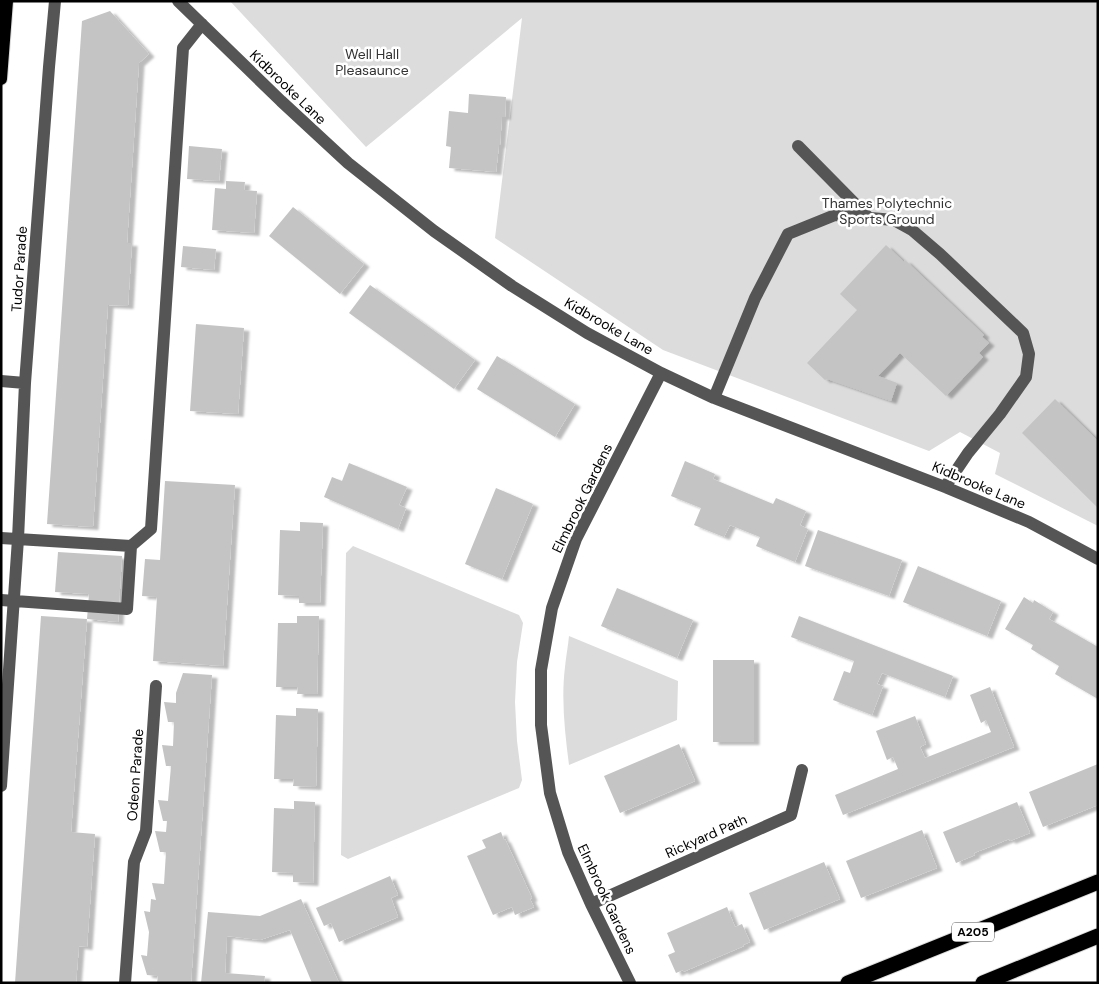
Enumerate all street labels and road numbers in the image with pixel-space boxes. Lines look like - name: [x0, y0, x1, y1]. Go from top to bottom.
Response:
- street label: Kidbrooke Lane: [246, 46, 330, 128]
- street label: Tudor Parade: [7, 225, 31, 313]
- street label: Kidbrooke Lane: [561, 293, 657, 359]
- street label: Elmbrook Gardens: [548, 440, 616, 556]
- street label: Kidbrooke Lane: [930, 457, 1028, 513]
- street label: Odeon Parade: [123, 728, 147, 822]
- street label: Rickyard Path: [662, 810, 750, 862]
- street label: Elmbrook Gardens: [574, 841, 640, 957]
- road number: A205: [952, 922, 994, 942]

